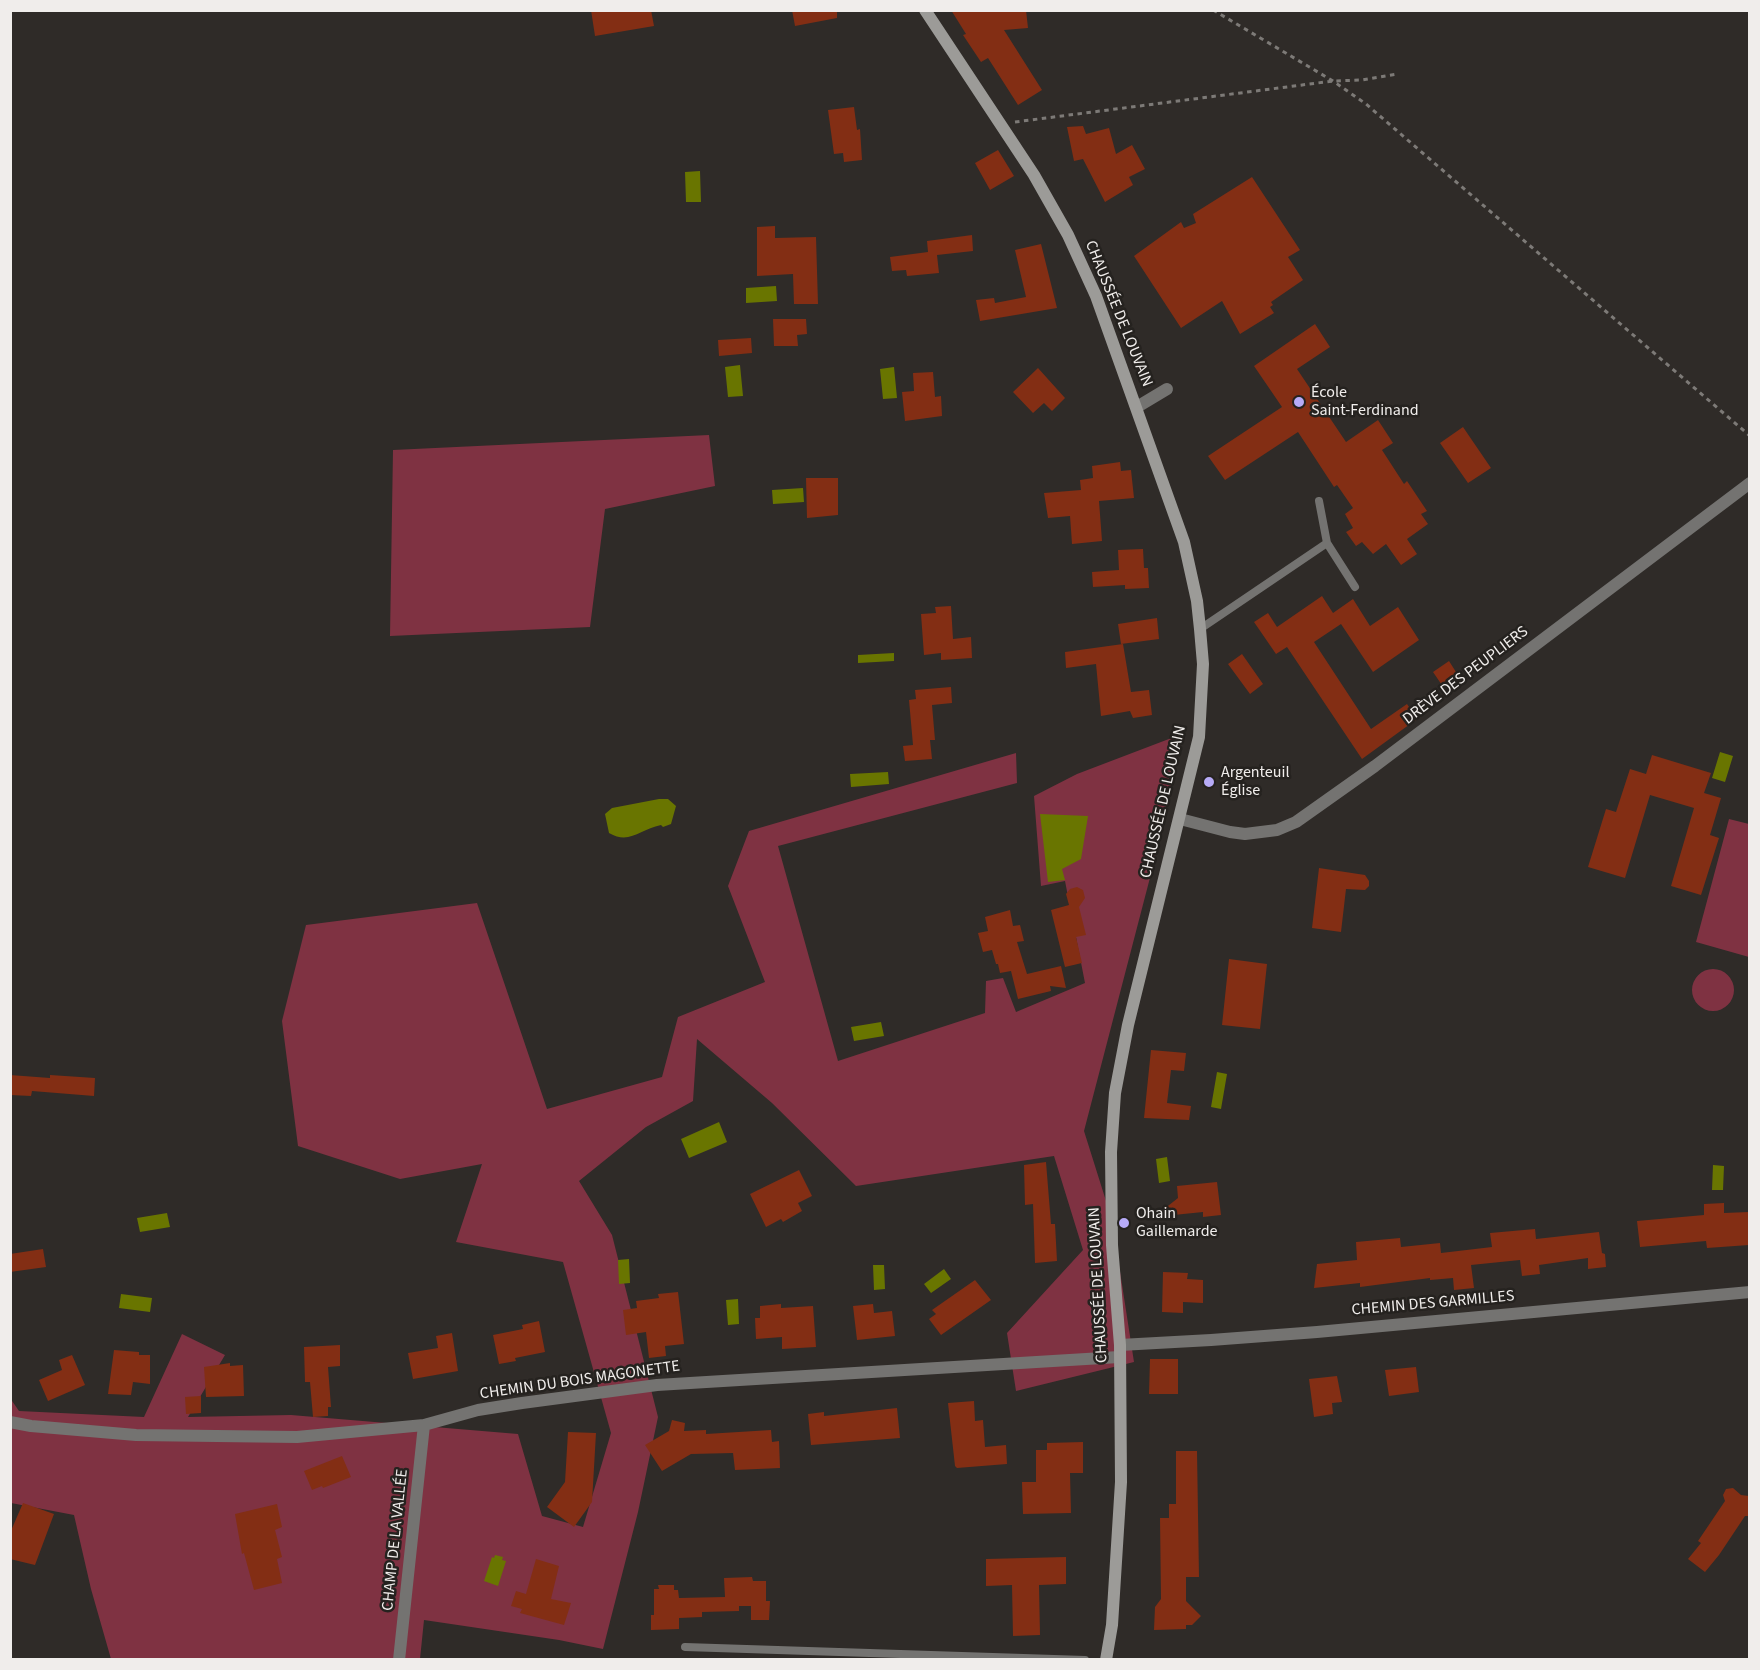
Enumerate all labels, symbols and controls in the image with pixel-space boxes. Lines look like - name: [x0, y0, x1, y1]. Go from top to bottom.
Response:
- street label: CHAUSSÉE DE LOUVAIN: [1080, 238, 1156, 390]
- place label: École Saint-Ferdinand: [1311, 383, 1419, 421]
- marker: École Saint-Ferdinand: [1292, 395, 1306, 409]
- street label: DRÈVE DES PEUPLIERS: [1400, 623, 1532, 729]
- street label: CHAUSSÉE DE LOUVAIN: [1137, 724, 1191, 880]
- place label: Argenteuil Église: [1221, 763, 1289, 801]
- marker: Argenteuil Église: [1202, 775, 1216, 789]
- place label: Ohain Gaillemarde: [1136, 1204, 1218, 1242]
- street label: CHAUSSÉE DE LOUVAIN: [1085, 1207, 1113, 1363]
- marker: Ohain Gaillemarde: [1117, 1216, 1131, 1230]
- street label: CHEMIN DES GARMILLES: [1351, 1287, 1515, 1321]
- street label: CHEMIN DU BOIS MAGONETTE: [479, 1357, 681, 1405]
- street label: CHAMP DE LA VALLÉE: [379, 1468, 413, 1612]

